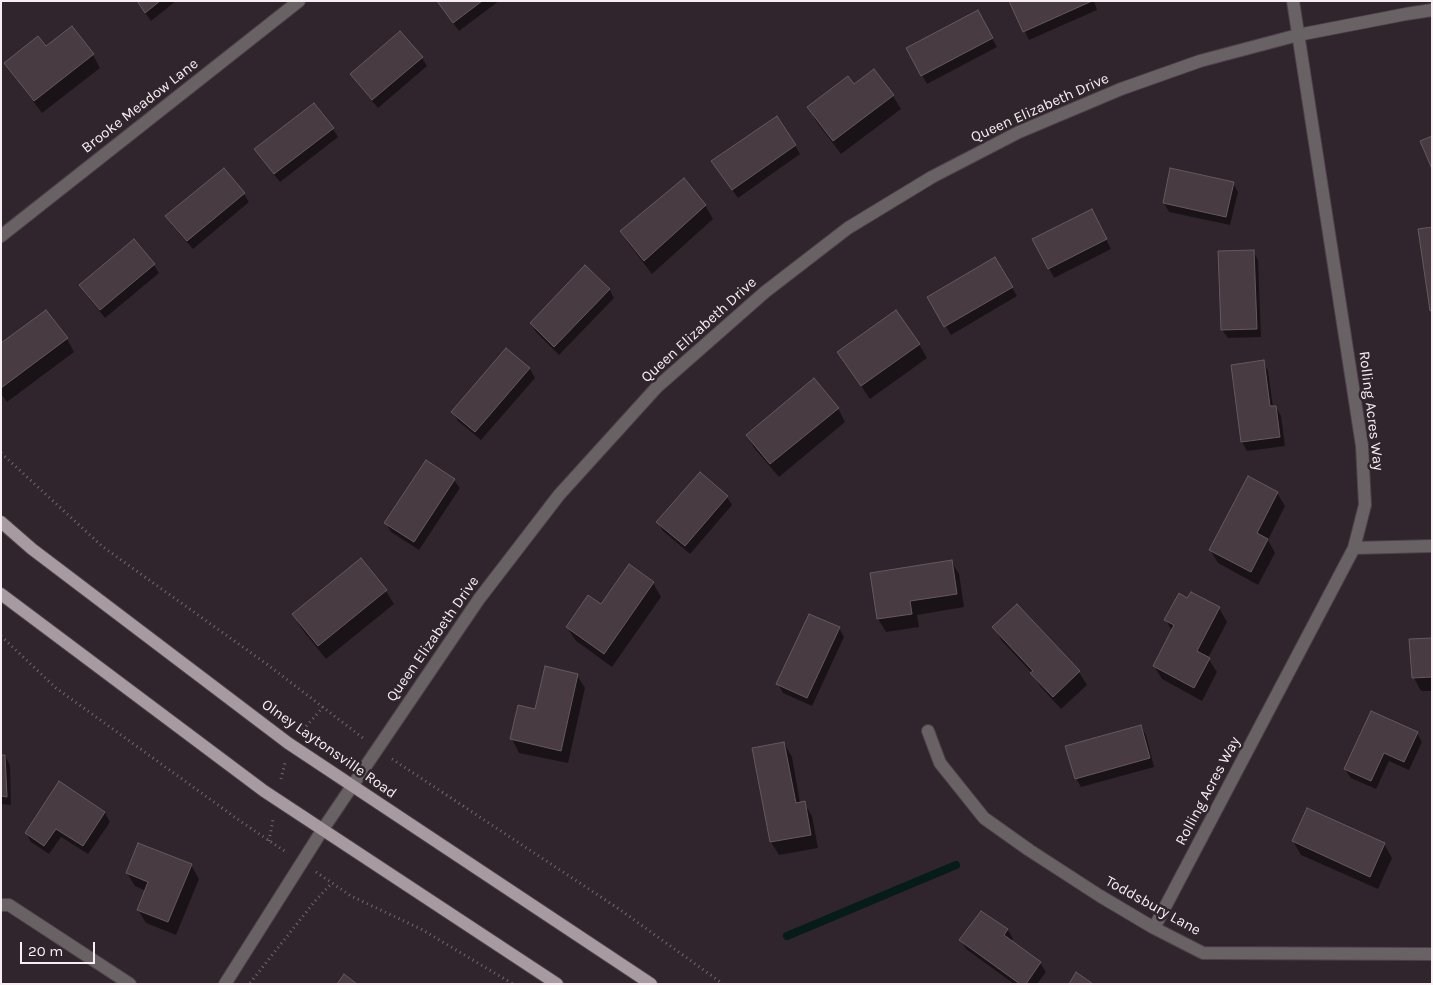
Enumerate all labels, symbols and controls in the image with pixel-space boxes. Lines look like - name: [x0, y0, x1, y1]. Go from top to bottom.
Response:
- street label: Brooke Meadow Lane: [78, 55, 202, 157]
- street label: Queen Elizabeth Drive: [968, 69, 1112, 147]
- street label: Queen Elizabeth Drive: [638, 273, 760, 387]
- street label: Rolling Acres Way: [1355, 350, 1387, 472]
- street label: Queen Elizabeth Drive: [383, 573, 483, 705]
- street label: Olney Laytonsville Road: [258, 696, 400, 802]
- street label: Rolling Acres Way: [1172, 734, 1244, 848]
- street label: Toddsbury Lane: [1102, 872, 1204, 940]
- scale bar: [22, 932, 98, 964]
- text: 20 m: [28, 942, 63, 960]

